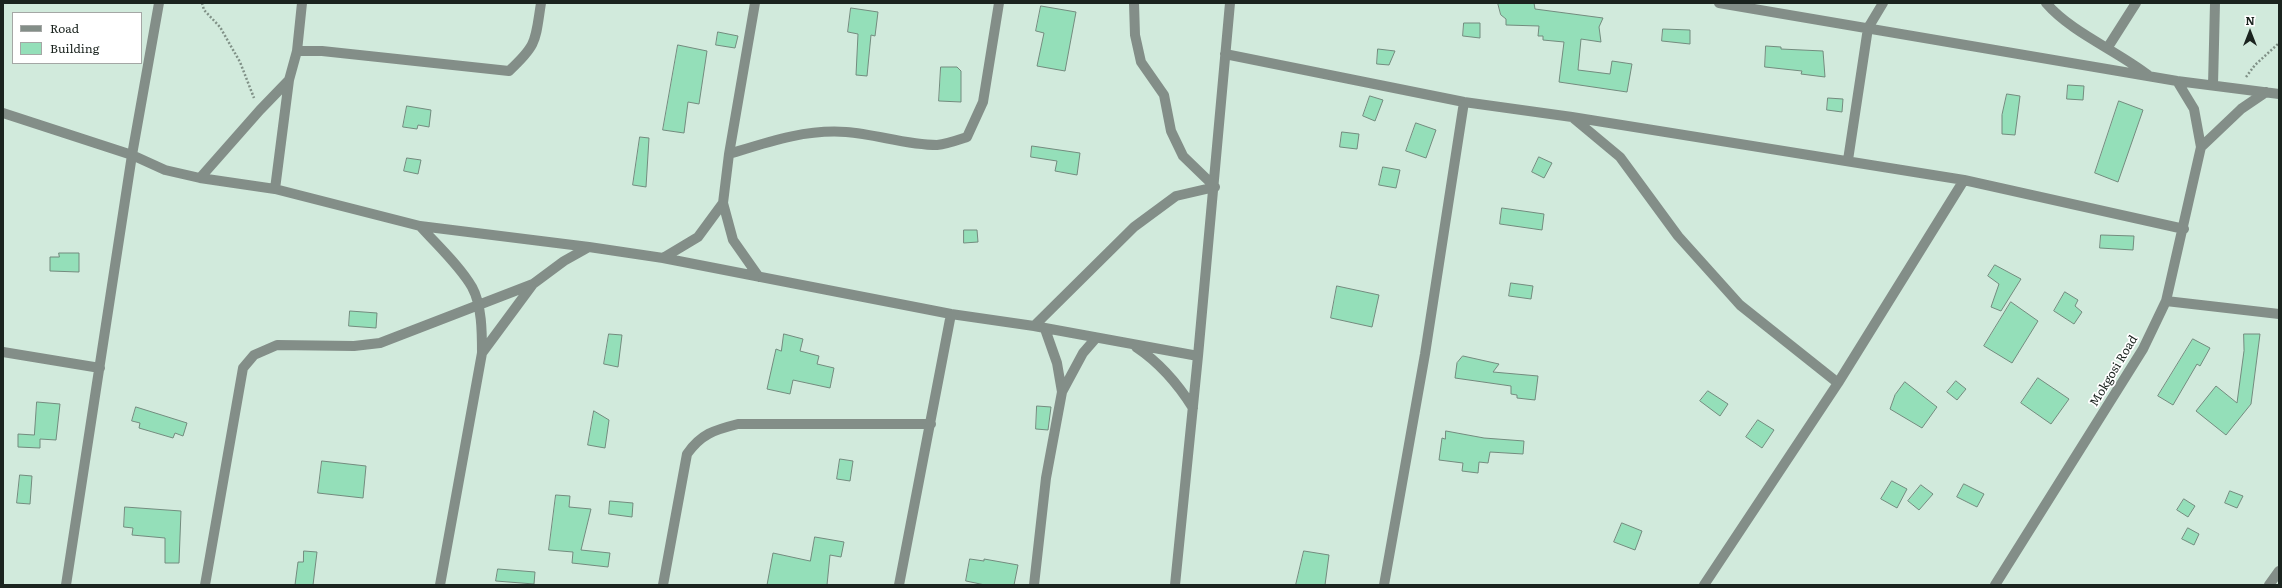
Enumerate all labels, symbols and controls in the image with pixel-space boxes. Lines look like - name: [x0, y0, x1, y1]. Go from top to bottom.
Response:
- legend: [12, 12, 142, 64]
- north arrow: [2230, 12, 2270, 52]
- text: N: [2245, 12, 2255, 28]
- text: Road: [50, 19, 79, 37]
- text: Building: [50, 39, 99, 57]
- street label: Mokgosi Road: [2087, 333, 2141, 409]

